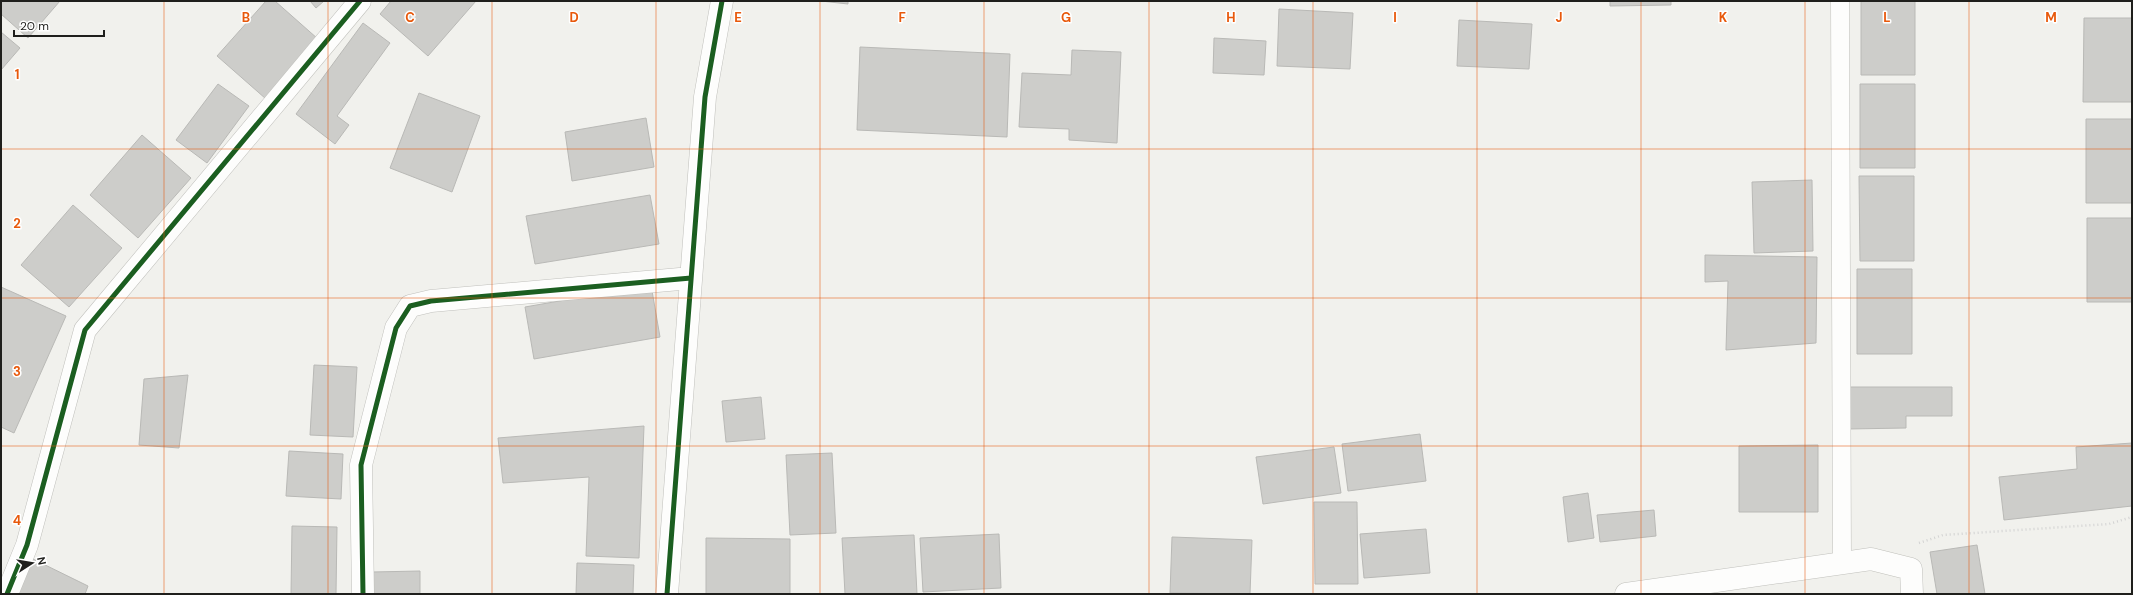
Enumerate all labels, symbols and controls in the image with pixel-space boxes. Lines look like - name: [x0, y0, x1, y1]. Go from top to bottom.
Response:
- text: B: [242, 9, 250, 26]
- text: C: [405, 9, 415, 26]
- text: D: [569, 9, 579, 26]
- text: E: [734, 9, 742, 26]
- text: F: [898, 9, 906, 26]
- text: G: [1061, 9, 1071, 26]
- text: H: [1226, 9, 1236, 26]
- text: I: [1393, 9, 1397, 26]
- text: J: [1555, 9, 1563, 26]
- text: K: [1719, 9, 1728, 26]
- text: L: [1883, 9, 1891, 26]
- text: M: [2045, 9, 2057, 26]
- scale bar: [14, 12, 104, 38]
- text: 20 m: [20, 18, 49, 34]
- text: 1: [15, 66, 19, 83]
- text: 2: [13, 215, 21, 232]
- text: 3: [13, 363, 21, 380]
- text: 4: [13, 512, 21, 529]
- north arrow: [12, 543, 52, 583]
- text: N: [34, 556, 49, 566]

